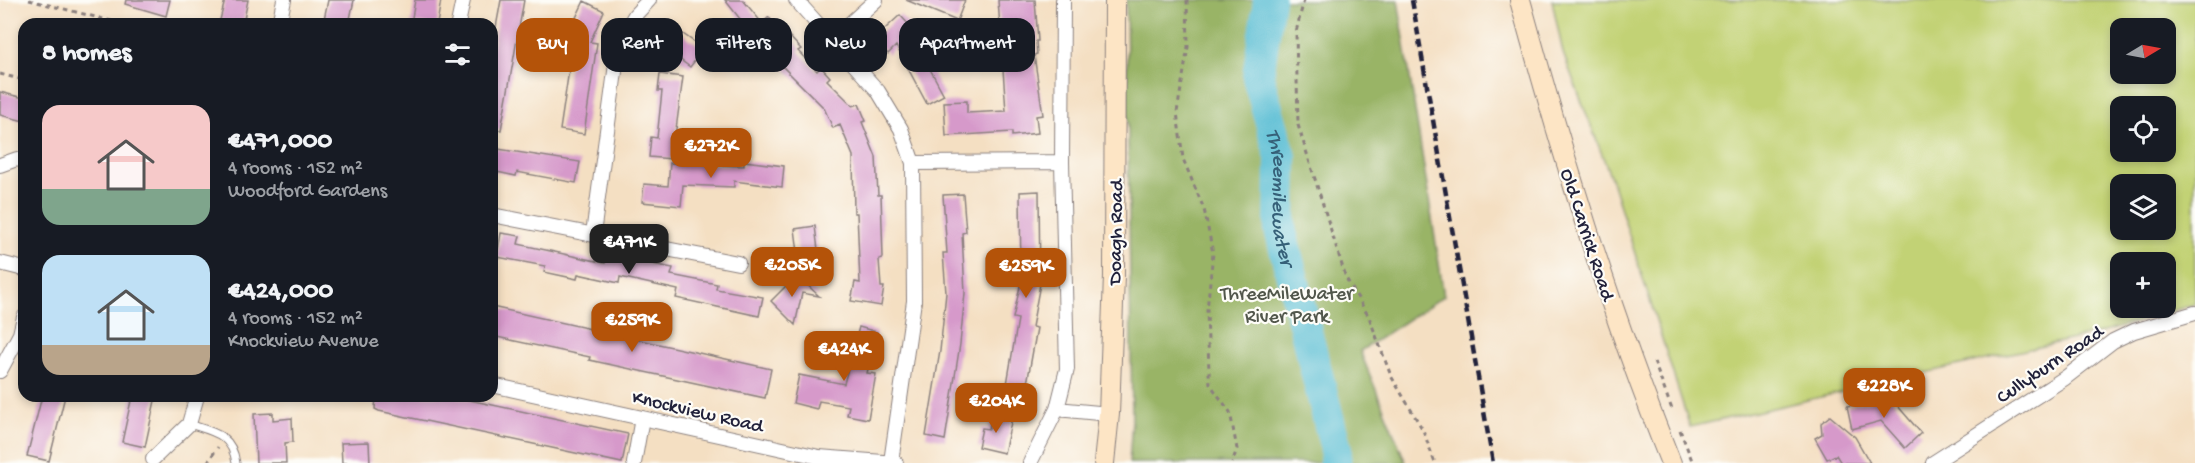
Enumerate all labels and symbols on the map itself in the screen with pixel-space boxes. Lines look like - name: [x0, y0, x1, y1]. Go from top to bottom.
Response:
- north arrow: [2110, 18, 2176, 84]
- water label: Threemilewater: [1258, 126, 1299, 273]
- pin: €272K: [669, 128, 753, 179]
- street label: Old Carrick Road: [1553, 166, 1619, 306]
- street label: Doagh Road: [1105, 177, 1130, 287]
- pin: €471K: [587, 224, 671, 275]
- pin: €205K: [750, 247, 834, 298]
- pin: €259K: [984, 248, 1068, 299]
- park label: ThreeMileWater River Park: [1220, 284, 1355, 330]
- pin: €259K: [590, 302, 674, 353]
- street label: Cullyburn Road: [1993, 320, 2111, 410]
- pin: €424K: [802, 331, 886, 382]
- pin: €228K: [1842, 368, 1926, 419]
- pin: €204K: [954, 383, 1038, 434]
- street label: Knockview Road: [629, 387, 767, 440]

